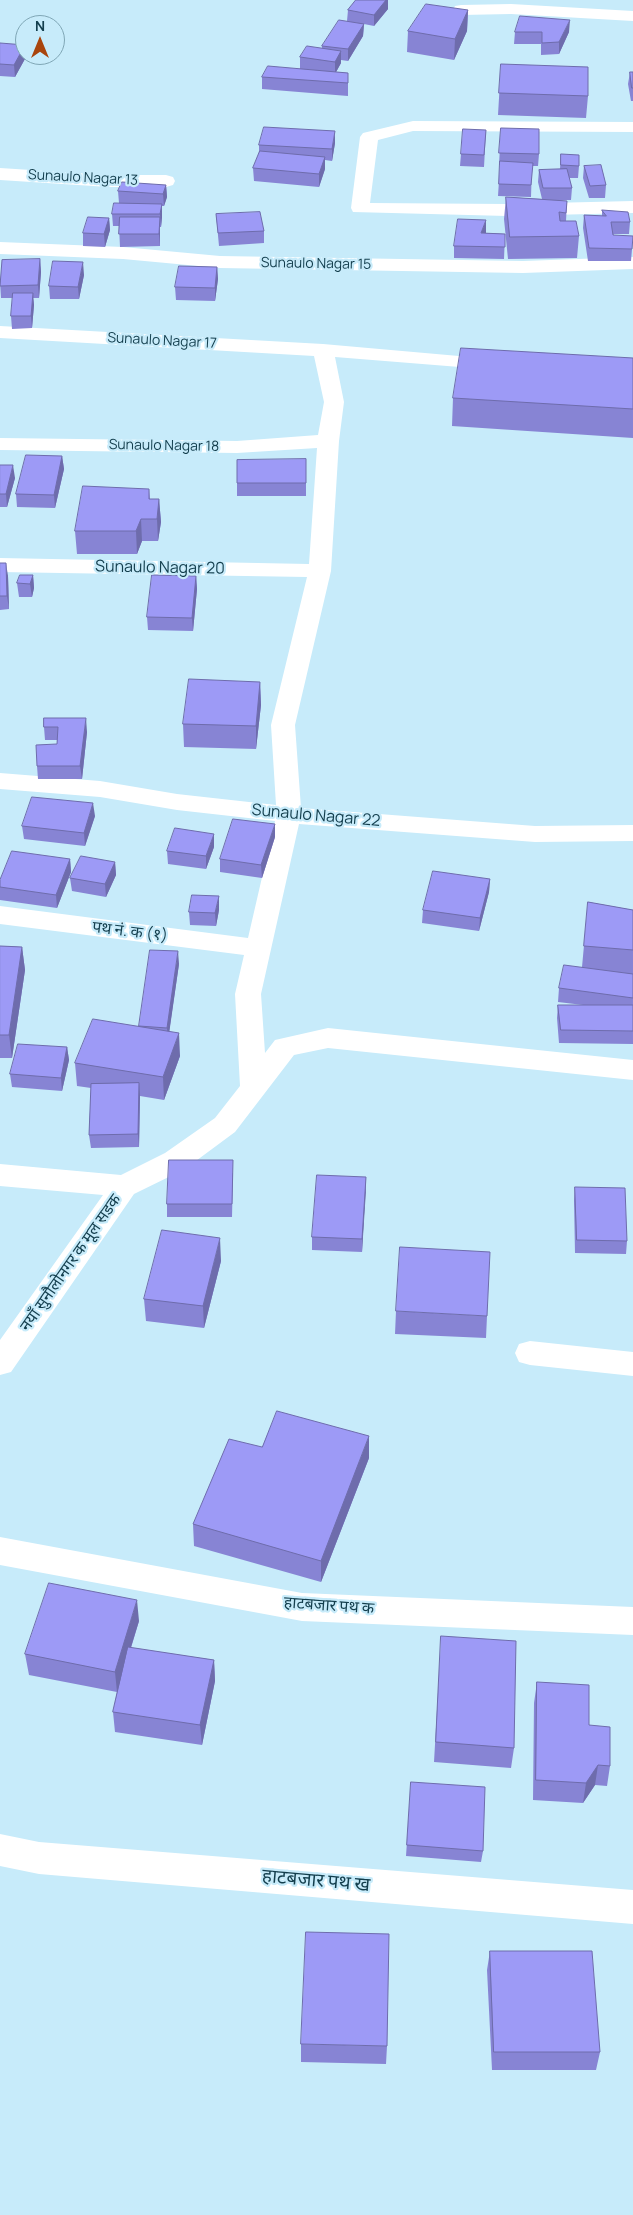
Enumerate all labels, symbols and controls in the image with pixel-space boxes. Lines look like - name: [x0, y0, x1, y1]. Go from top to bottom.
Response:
- north arrow: [15, 15, 65, 65]
- text: N: [35, 16, 45, 35]
- street label: Sunaulo Nagar 13: [28, 167, 138, 189]
- street label: Sunaulo Nagar 15: [261, 255, 371, 273]
- street label: Sunaulo Nagar 17: [107, 330, 217, 352]
- street label: Sunaulo Nagar 18: [109, 437, 219, 455]
- street label: Sunaulo Nagar 20: [95, 557, 225, 579]
- street label: Sunaulo Nagar 22: [251, 801, 381, 831]
- street label: पथ नं. क (१): [91, 918, 169, 946]
- street label: नयाँ सुनौलोनगर क मूल सडक: [16, 1191, 126, 1335]
- street label: हाटबजार पथ क: [283, 1593, 375, 1619]
- street label: हाटबजार पथ ख: [261, 1865, 371, 1897]

